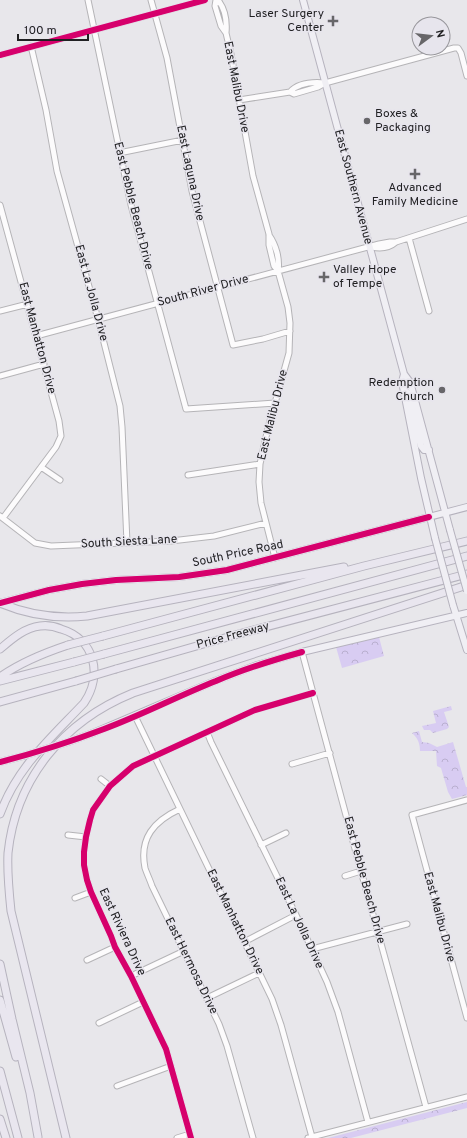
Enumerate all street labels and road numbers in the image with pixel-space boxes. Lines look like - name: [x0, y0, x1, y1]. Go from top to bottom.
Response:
- street label: East Malibu Drive: [219, 40, 253, 134]
- street label: East Laguna Drive: [172, 124, 208, 222]
- street label: East Southern Avenue: [330, 128, 376, 246]
- street label: East Pebble Beach Drive: [109, 140, 157, 272]
- street label: East La Jolla Drive: [70, 243, 112, 343]
- street label: South River Drive: [156, 271, 250, 311]
- street label: East Manhatton Drive: [14, 280, 60, 396]
- street label: East Malibu Drive: [254, 368, 292, 462]
- street label: South Siesta Lane: [80, 531, 178, 553]
- street label: South Price Road: [191, 537, 285, 571]
- street label: Price Freeway: [195, 619, 271, 653]
- street label: East Pebble Beach Drive: [339, 815, 389, 945]
- street label: East Manhatton Drive: [203, 867, 267, 977]
- street label: East Malibu Drive: [419, 870, 459, 964]
- street label: East La Jolla Drive: [271, 875, 327, 971]
- street label: East Riviera Drive: [95, 886, 149, 978]
- street label: East Hermosa Drive: [161, 915, 221, 1017]

